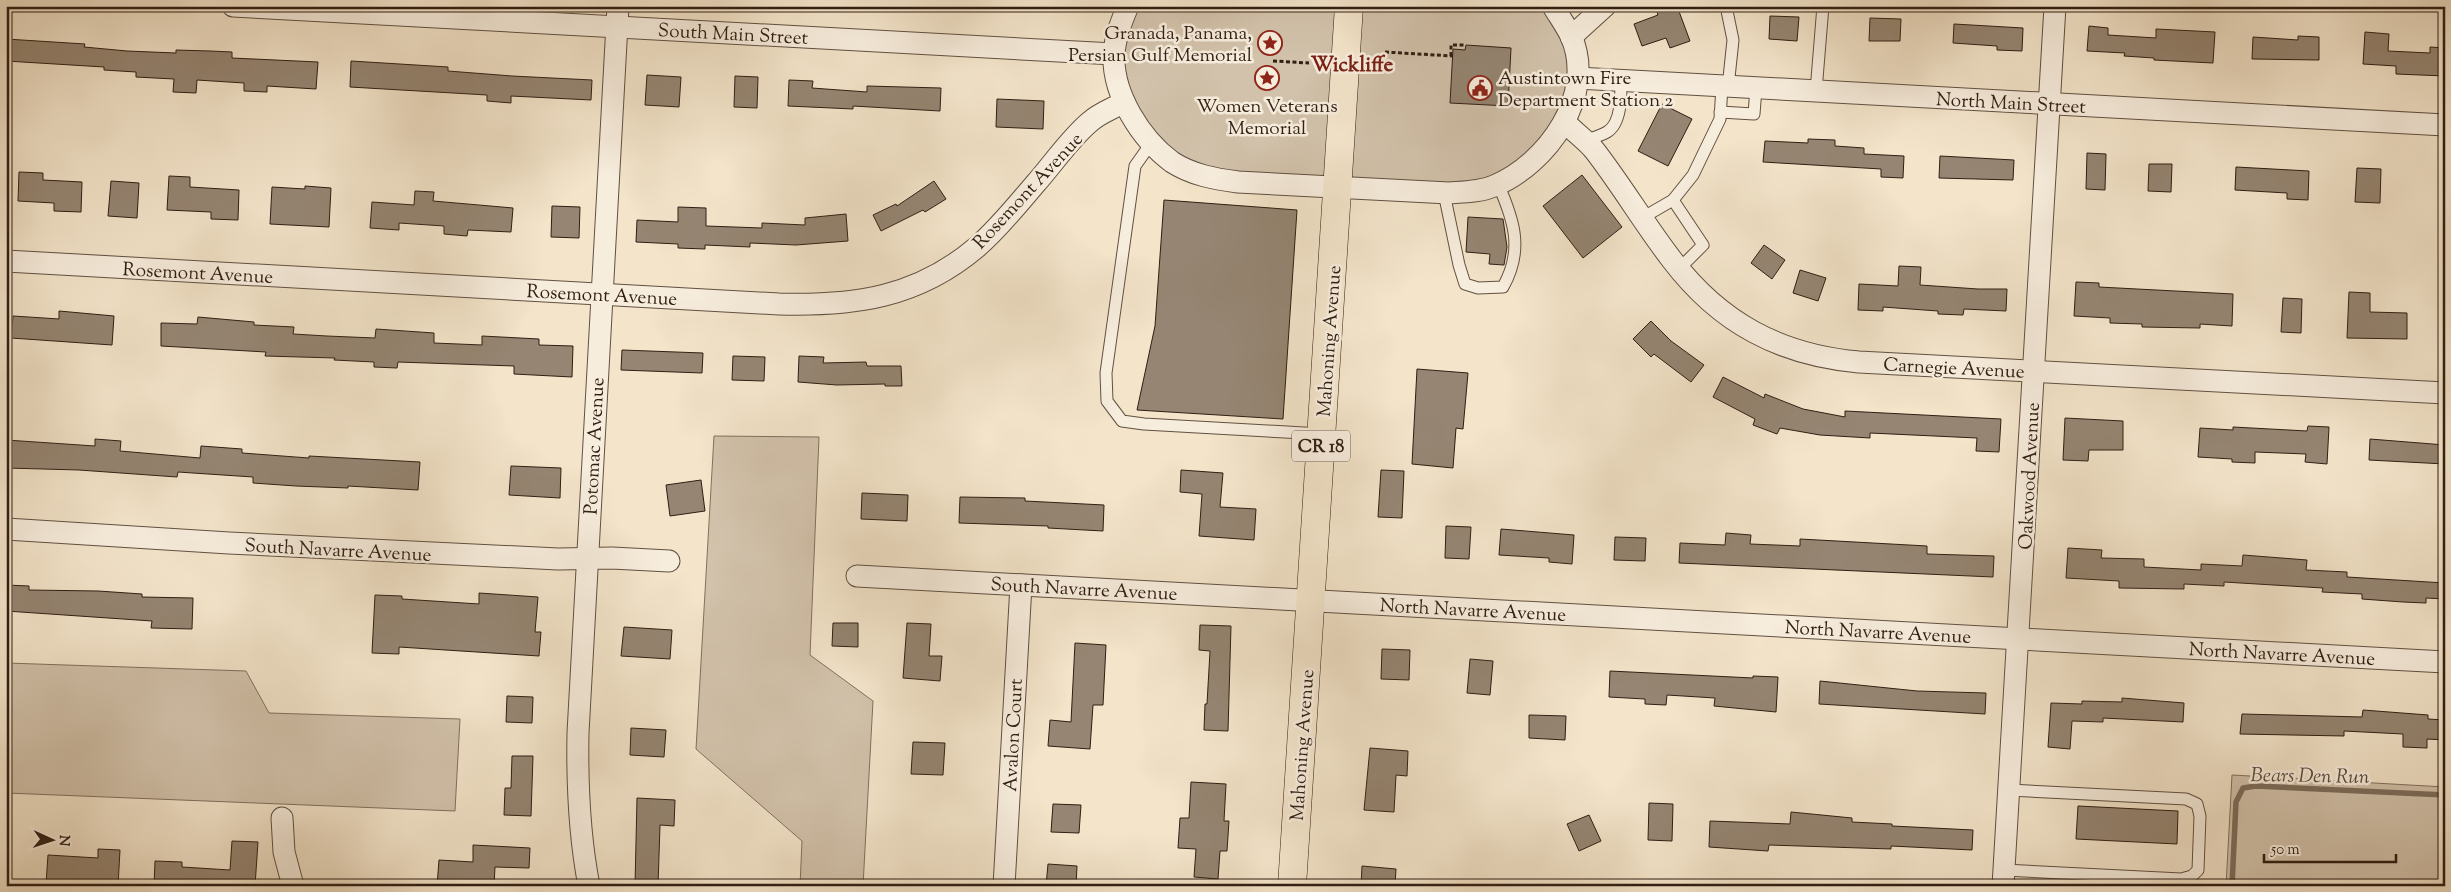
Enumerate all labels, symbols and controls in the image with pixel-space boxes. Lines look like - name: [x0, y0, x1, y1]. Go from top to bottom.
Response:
- street label: South Main Street: [657, 18, 809, 53]
- place label: Granada, Panama, Persian Gulf Memorial: [1068, 21, 1252, 70]
- place icon: Granada, Panama, Persian Gulf Memorial: [1257, 30, 1283, 56]
- district label: Wickliffe: [1311, 51, 1394, 81]
- place icon: Women Veterans Memorial: [1254, 65, 1280, 91]
- place label: Austintown Fire Department Station 2: [1498, 66, 1673, 115]
- public building icon: Austintown Fire Department Station 2: [1467, 75, 1493, 101]
- street label: North Main Street: [1935, 87, 2087, 122]
- place label: Women Veterans Memorial: [1196, 94, 1338, 143]
- street label: Rosemont Avenue: [968, 127, 1090, 256]
- street label: Rosemont Avenue: [122, 257, 274, 292]
- street label: Mahoning Avenue: [1312, 264, 1349, 418]
- street label: Rosemont Avenue: [526, 279, 678, 314]
- street label: Carnegie Avenue: [1883, 352, 2025, 387]
- street label: Potomac Avenue: [578, 377, 613, 515]
- street label: Oakwood Avenue: [2013, 402, 2048, 551]
- road number: CR 18: [1292, 431, 1350, 462]
- street label: South Navarre Avenue: [244, 533, 432, 570]
- street label: South Navarre Avenue: [990, 572, 1178, 609]
- street label: North Navarre Avenue: [1379, 593, 1567, 630]
- street label: North Navarre Avenue: [1784, 615, 1972, 652]
- street label: North Navarre Avenue: [2188, 637, 2376, 674]
- street label: Mahoning Avenue: [1285, 668, 1322, 822]
- street label: Avalon Court: [998, 677, 1031, 793]
- water label: Bears Den Run: [2250, 762, 2370, 793]
- north arrow: [28, 814, 78, 864]
- scale bar: [2264, 832, 2396, 864]
- text: N: [53, 834, 73, 847]
- text: 50 m: [2270, 840, 2300, 861]

